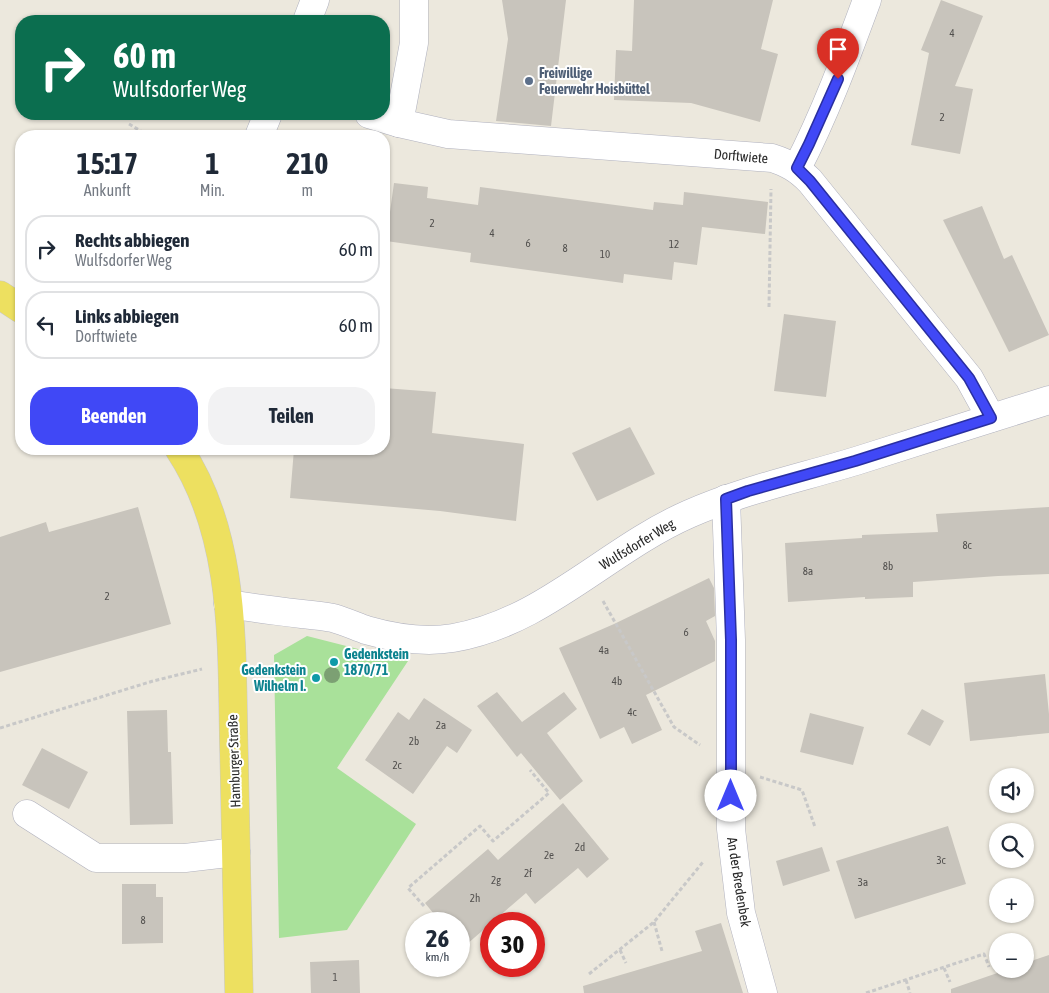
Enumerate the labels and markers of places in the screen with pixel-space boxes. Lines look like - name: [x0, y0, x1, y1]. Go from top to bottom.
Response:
- pin: [817, 28, 859, 79]
- place label: Freiwillige Feuerwehr Hoisbüttel: [539, 65, 650, 97]
- marker: Freiwillige Feuerwehr Hoisbüttel: [523, 75, 535, 87]
- place label: Gedenkstein 1870/71: [344, 646, 409, 678]
- marker: Gedenkstein 1870/71: [328, 656, 340, 668]
- place label: Gedenkstein Wilhelm I.: [241, 662, 307, 694]
- marker: Gedenkstein Wilhelm I.: [310, 672, 322, 684]

